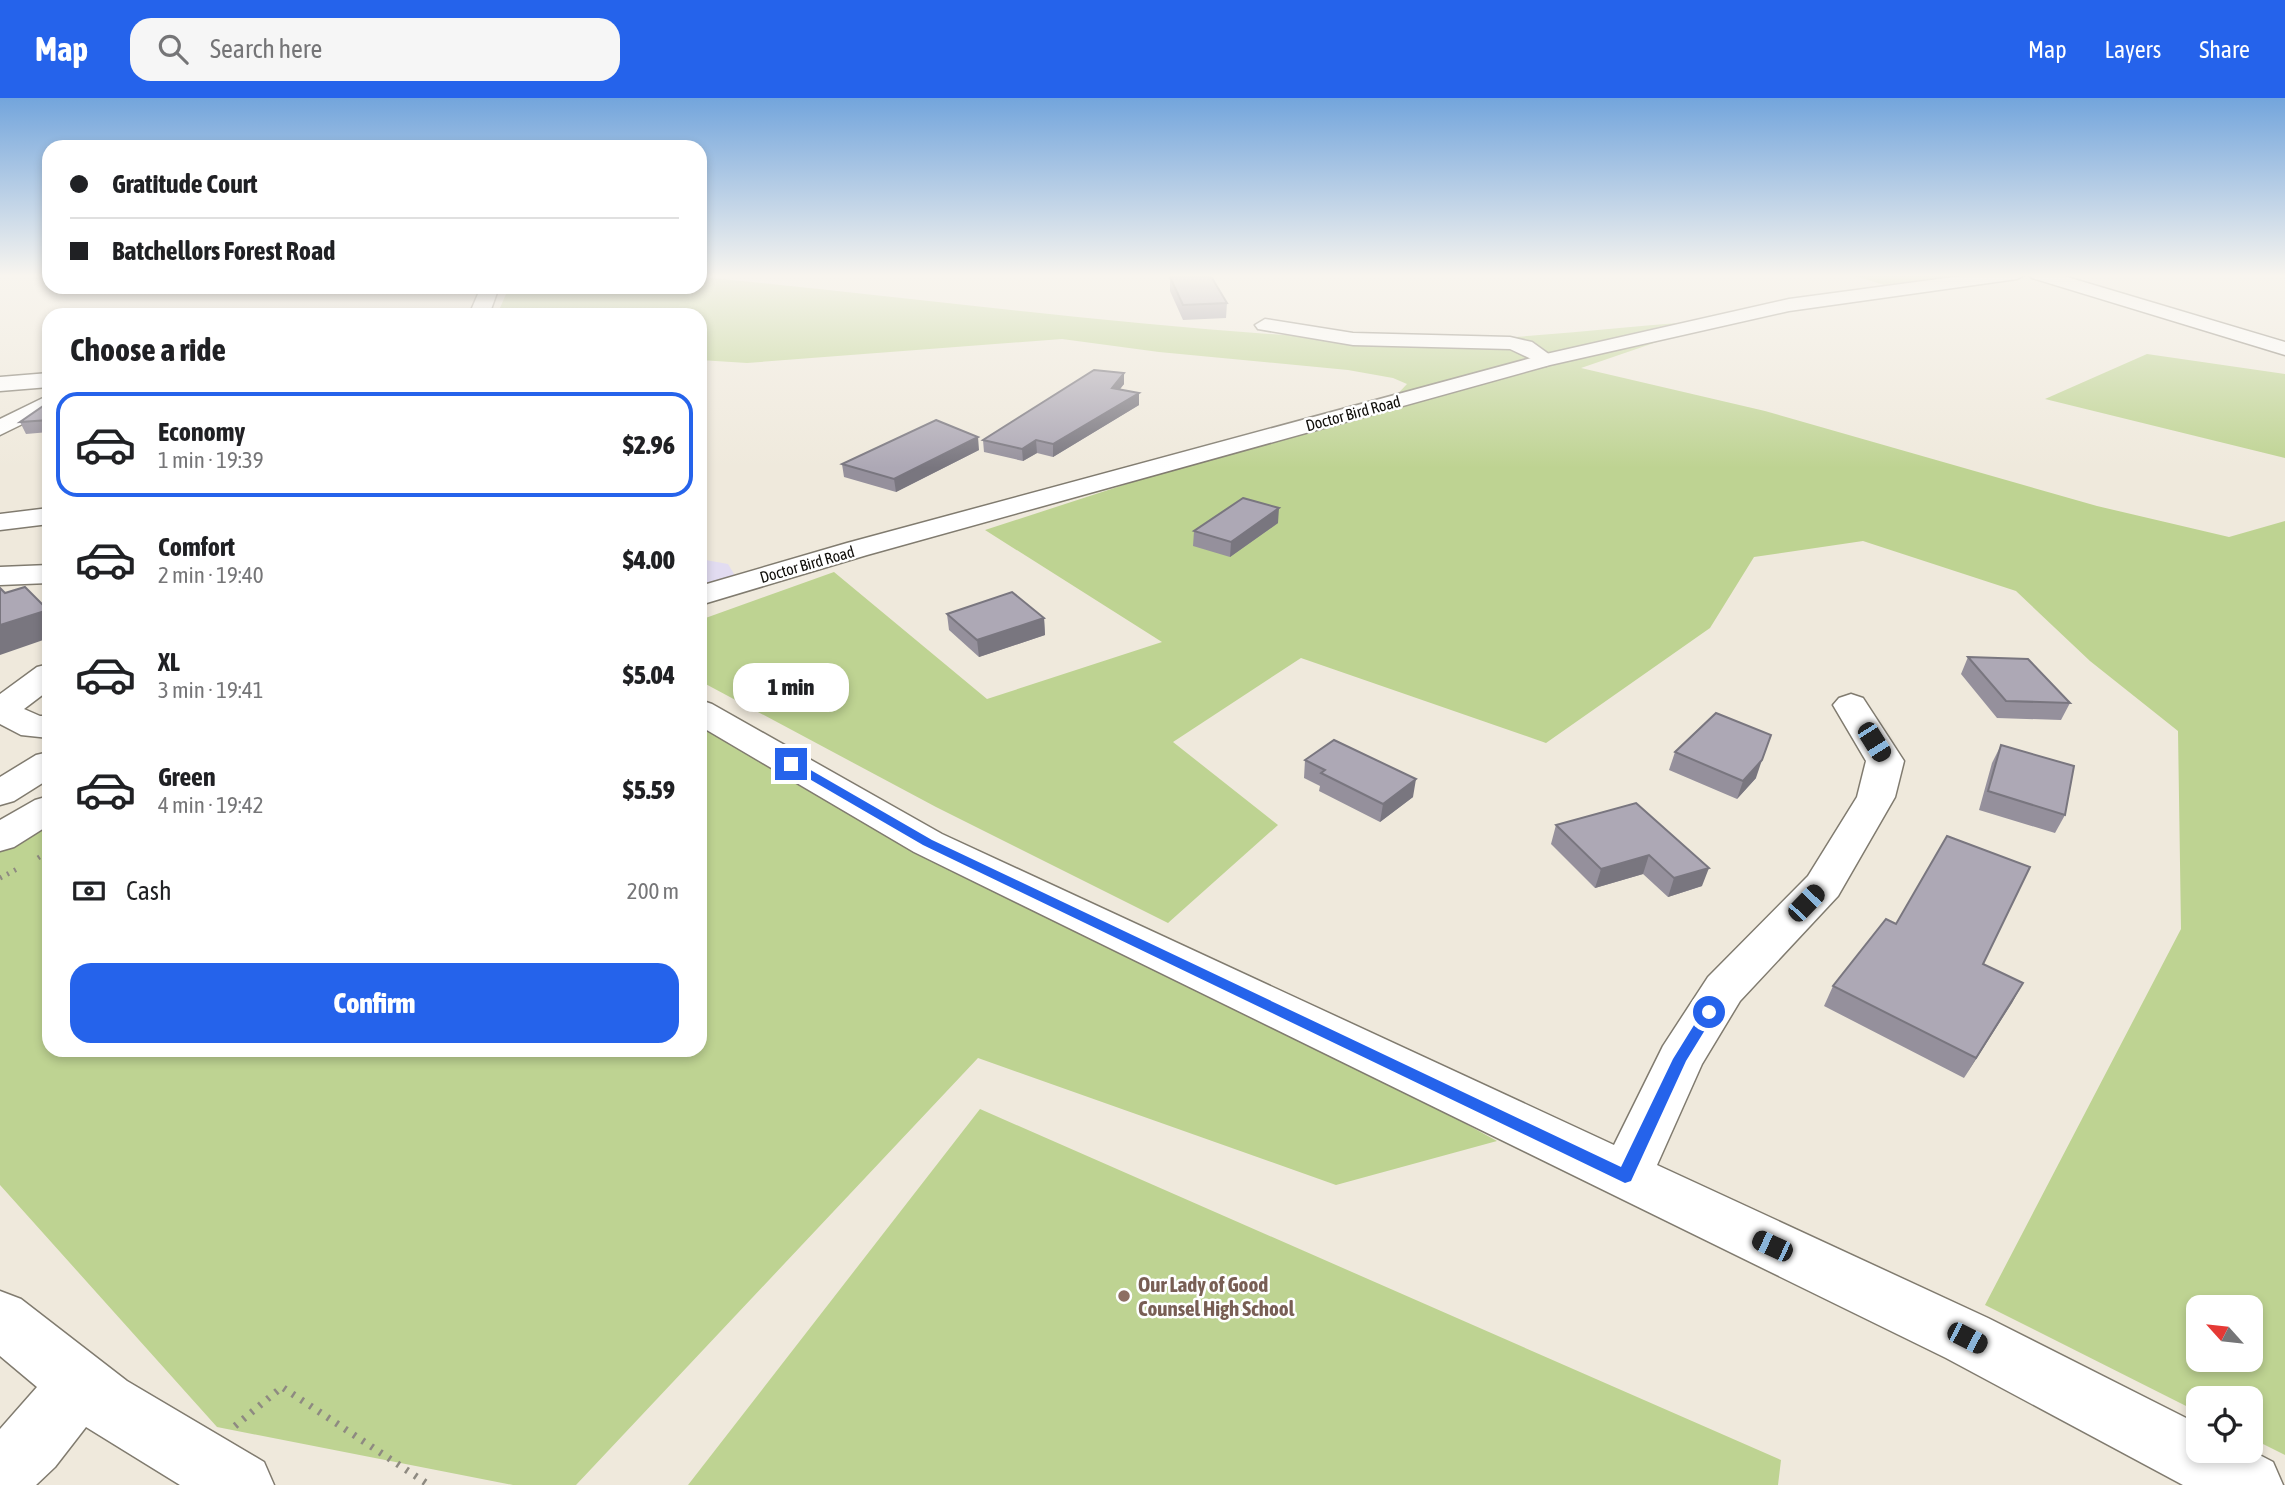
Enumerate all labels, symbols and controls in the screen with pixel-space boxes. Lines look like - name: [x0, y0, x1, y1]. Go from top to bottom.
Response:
- search box: [130, 18, 620, 81]
- text: Map: [35, 30, 88, 68]
- icon: search: [154, 30, 192, 68]
- text: Search here: [210, 34, 322, 64]
- text: Map: [2028, 36, 2067, 63]
- text: Layers: [2105, 36, 2161, 63]
- text: Share: [2199, 36, 2250, 63]
- text: Gratitude Court: [112, 169, 258, 199]
- text: Batchellors Forest Road: [112, 236, 335, 266]
- text: Choose a ride: [70, 331, 226, 368]
- street label: Doctor Bird Road: [1304, 392, 1402, 434]
- icon: car: [74, 413, 137, 476]
- text: Economy: [158, 417, 245, 447]
- text: $2.96: [623, 430, 675, 460]
- text: 1 min · 19:39: [158, 447, 264, 473]
- icon: car: [74, 528, 137, 591]
- text: Comfort: [158, 532, 235, 562]
- street label: Doctor Bird Road: [758, 542, 856, 586]
- text: $4.00: [623, 545, 675, 575]
- text: 2 min · 19:40: [158, 562, 264, 588]
- icon: car: [74, 643, 137, 706]
- text: XL: [158, 647, 180, 677]
- text: $5.04: [623, 660, 675, 690]
- callout: 1 min: [733, 662, 849, 712]
- text: 1 min: [768, 674, 814, 700]
- text: 3 min · 19:41: [158, 677, 264, 703]
- car: [1854, 719, 1895, 765]
- route end: [775, 748, 807, 780]
- icon: car: [74, 758, 137, 821]
- text: Green: [158, 762, 216, 792]
- text: $5.59: [623, 775, 675, 805]
- text: 4 min · 19:42: [158, 792, 264, 818]
- icon: cash: [70, 872, 108, 910]
- text: Cash: [126, 876, 172, 906]
- text: 200 m: [627, 878, 679, 904]
- car: [1784, 881, 1829, 925]
- button: Confirm: [70, 963, 679, 1043]
- route start: [1693, 996, 1725, 1028]
- car: [1749, 1228, 1796, 1264]
- place label: Our Lady of Good Counsel High School: [1138, 1272, 1295, 1320]
- marker: Our Lady of Good Counsel High School: [1116, 1288, 1132, 1304]
- north arrow: [2186, 1295, 2263, 1372]
- map controls: [2186, 1295, 2263, 1463]
- car: [1944, 1319, 1991, 1357]
- button: locate: [2186, 1386, 2263, 1463]

